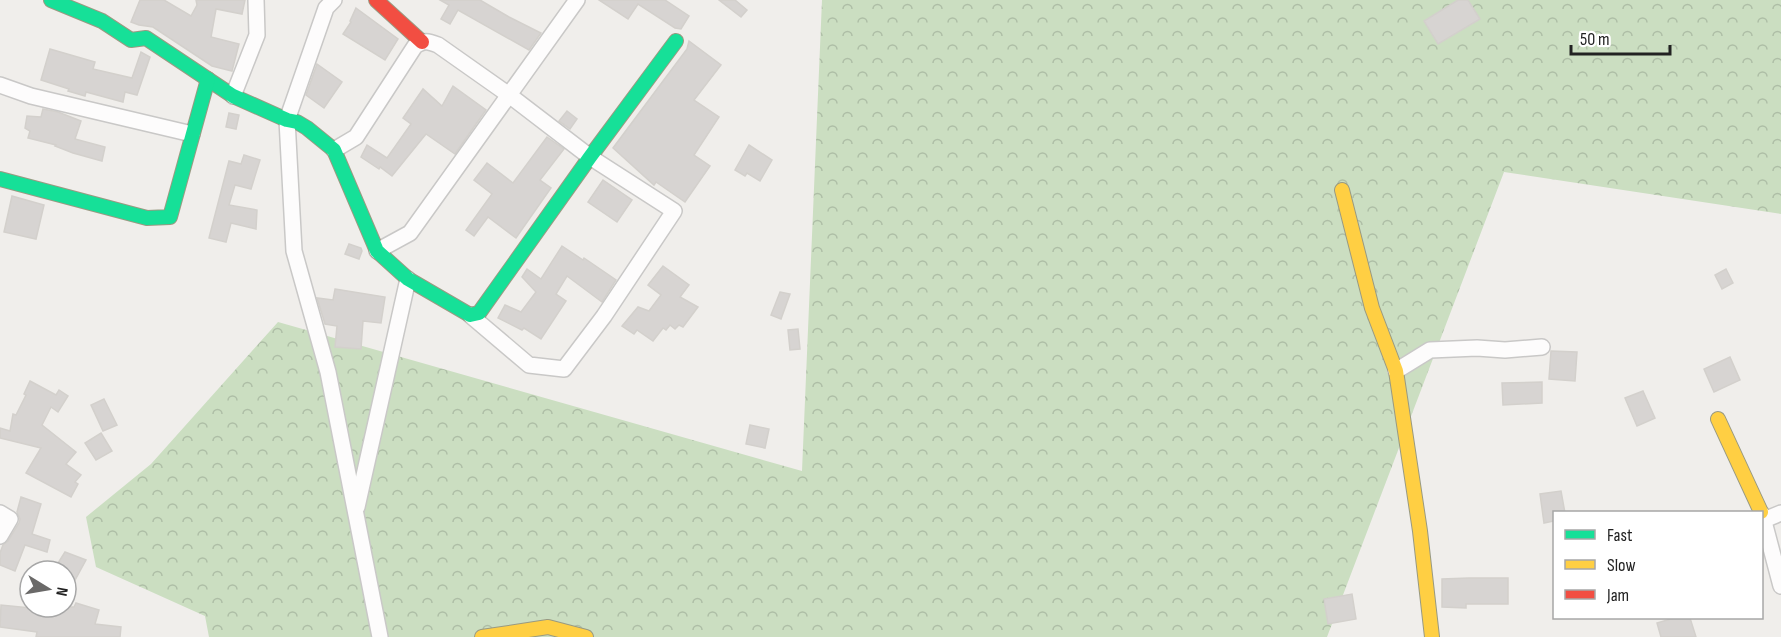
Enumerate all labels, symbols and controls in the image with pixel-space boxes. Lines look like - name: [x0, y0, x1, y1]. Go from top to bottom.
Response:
- scale bar: [1571, 18, 1670, 56]
- text: 50 m: [1580, 29, 1610, 50]
- legend: [1553, 511, 1763, 619]
- text: Fast: [1607, 525, 1633, 546]
- text: Slow: [1607, 555, 1636, 576]
- north arrow: [18, 559, 78, 619]
- text: Jam: [1606, 585, 1629, 606]
- text: N: [51, 586, 71, 598]

